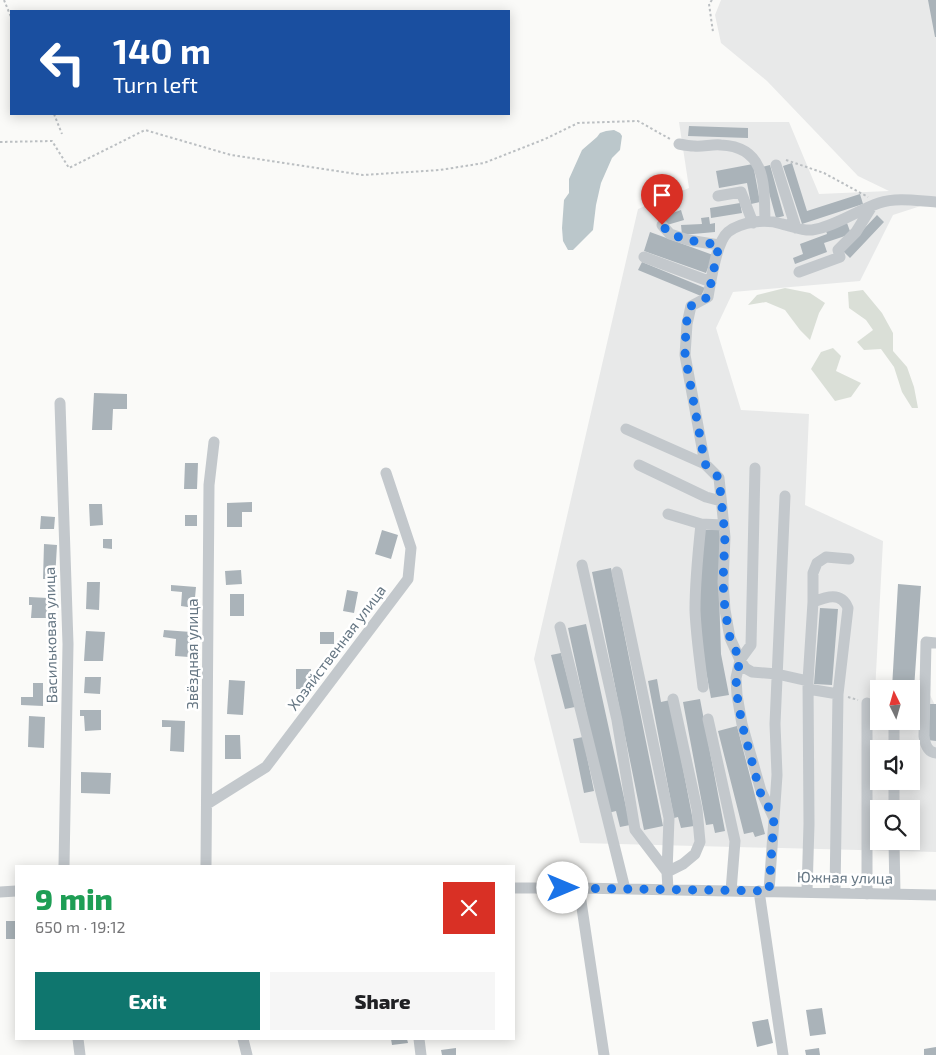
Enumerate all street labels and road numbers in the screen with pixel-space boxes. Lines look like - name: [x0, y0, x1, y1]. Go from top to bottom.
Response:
- street label: Васильковая улица: [40, 567, 61, 703]
- street label: Хозяйственная улица: [283, 581, 390, 714]
- street label: Звёздная улица: [183, 598, 202, 710]
- street label: Южная улица: [797, 867, 893, 888]

